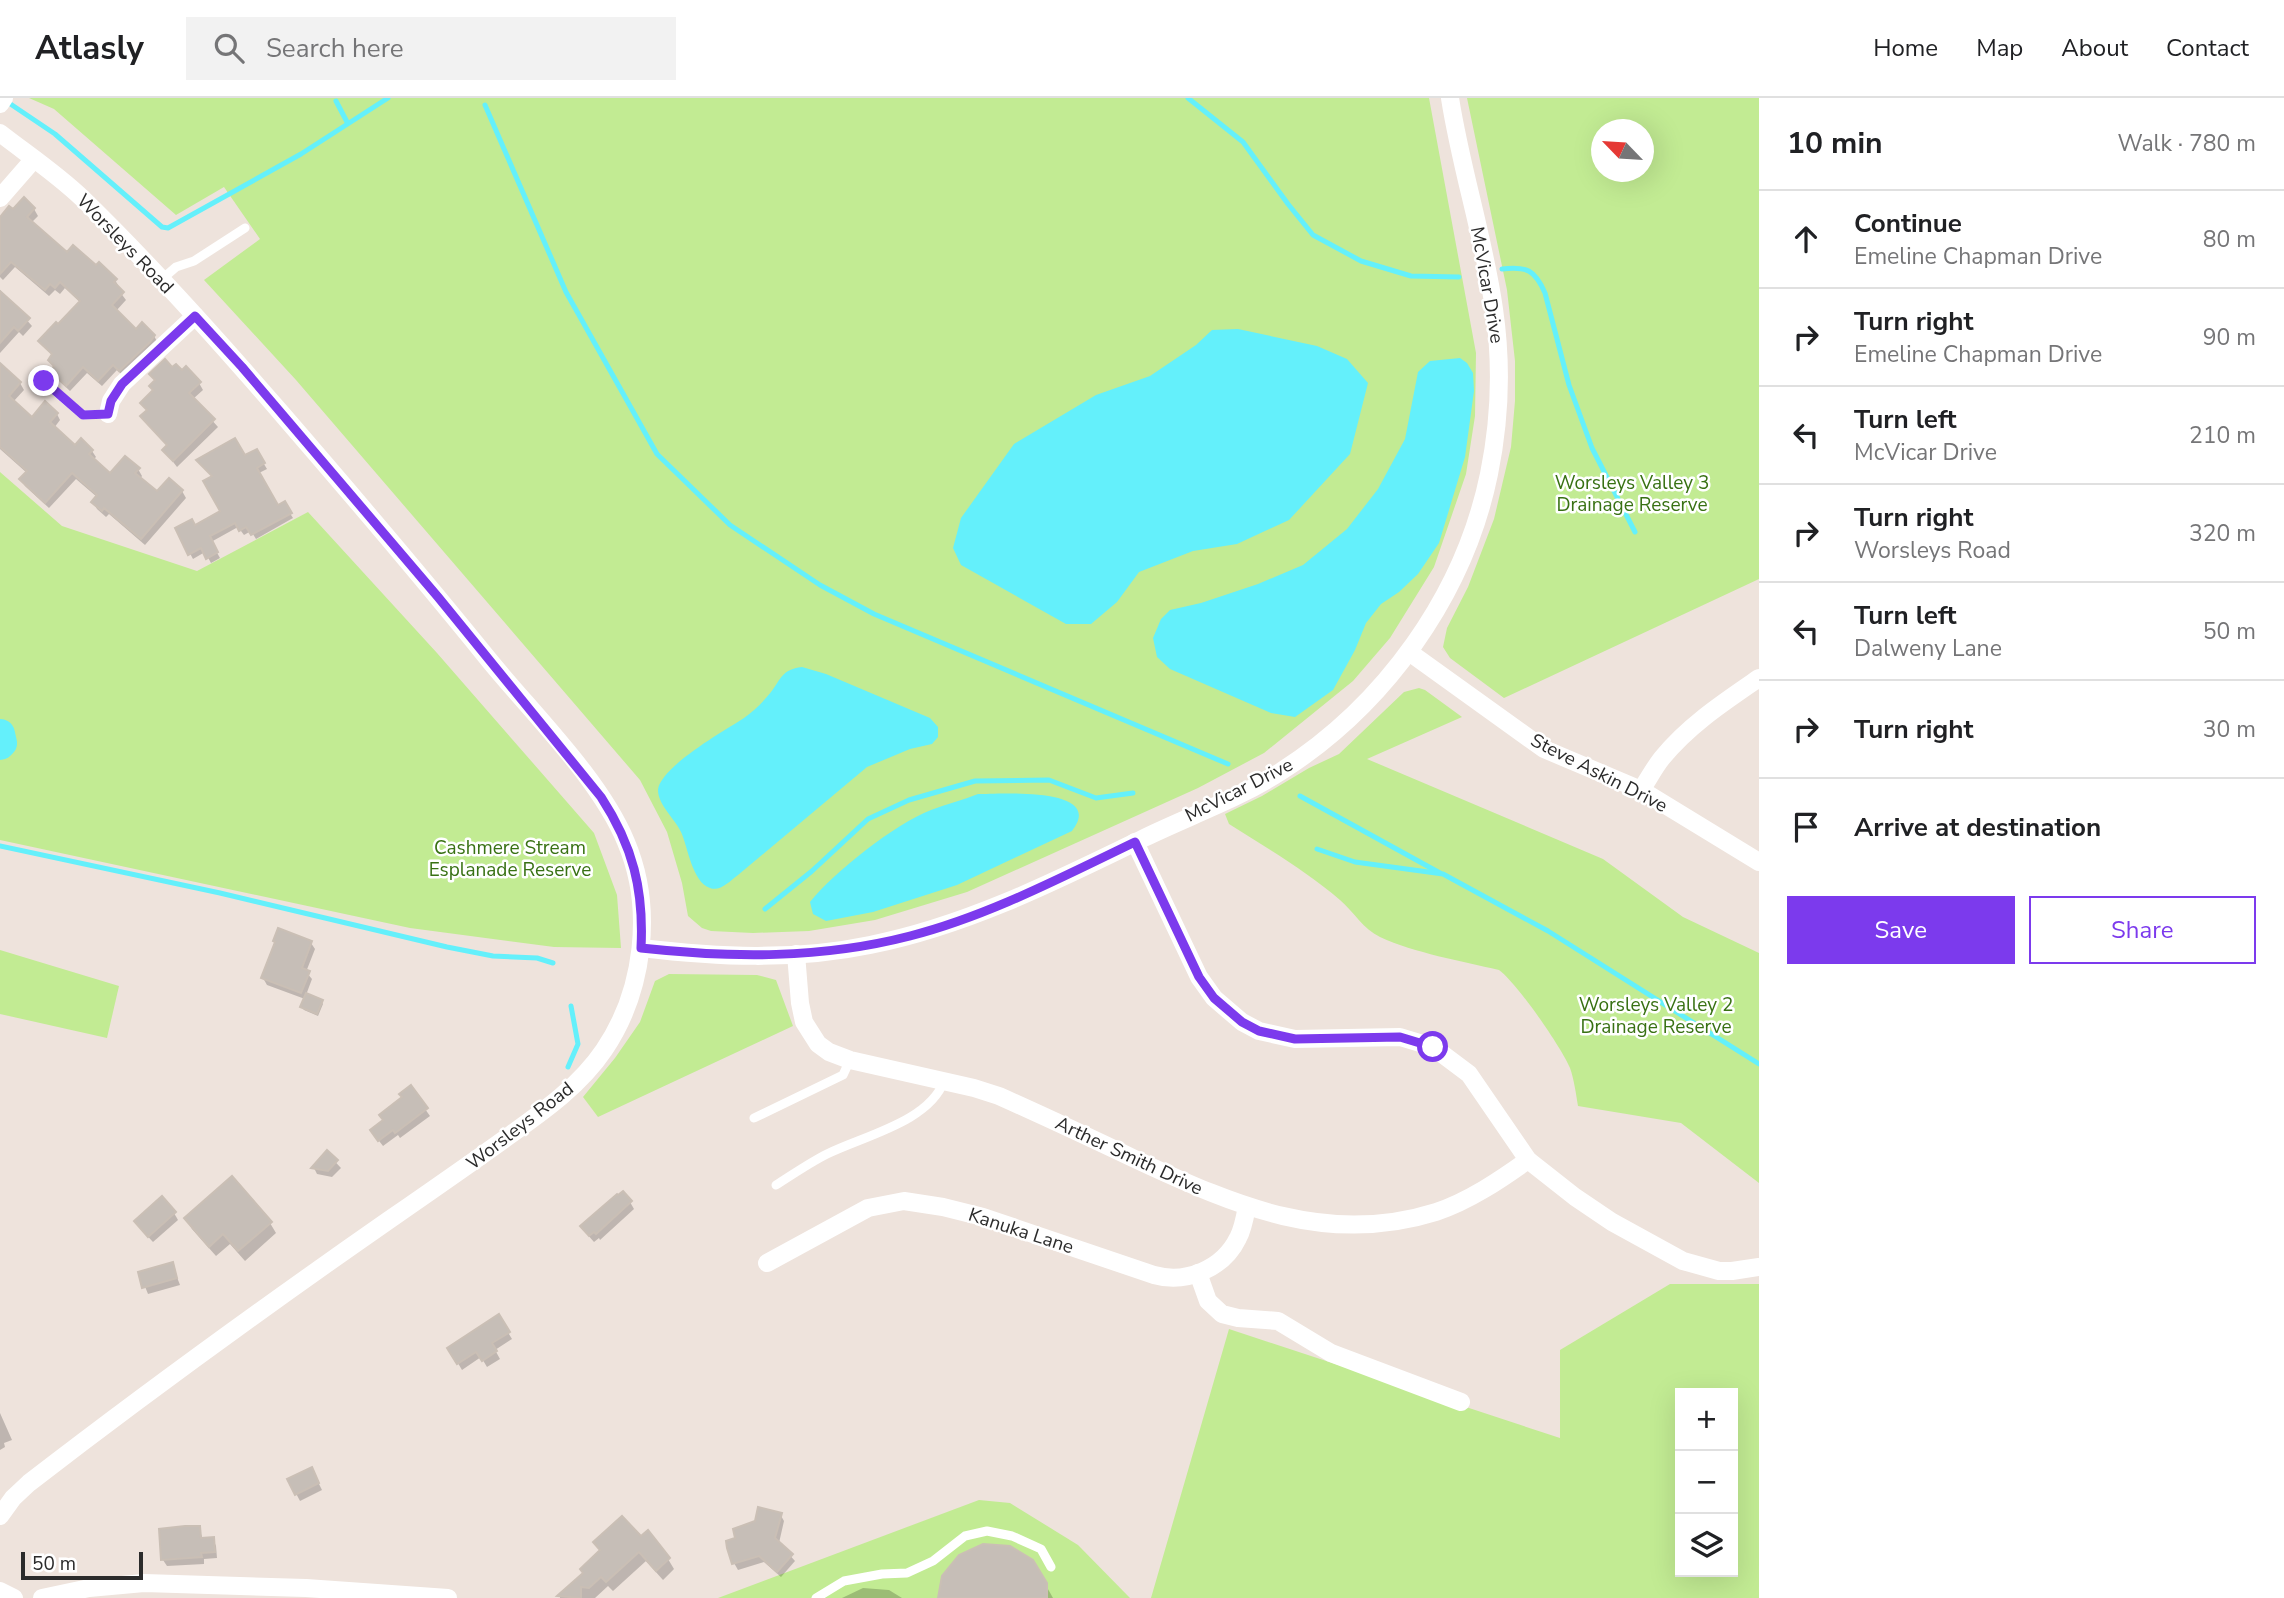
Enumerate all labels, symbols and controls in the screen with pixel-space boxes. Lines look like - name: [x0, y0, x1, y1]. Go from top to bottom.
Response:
- search box: [186, 17, 676, 80]
- text: Atlasly: [35, 26, 144, 71]
- icon: search: [210, 29, 248, 67]
- text: Search here: [266, 31, 404, 66]
- text: Home: [1873, 32, 1938, 64]
- text: Map: [1976, 32, 2023, 64]
- text: About: [2061, 32, 2128, 64]
- text: Contact: [2166, 32, 2249, 64]
- north arrow: [1591, 119, 1654, 182]
- text: 10 min: [1787, 123, 1883, 164]
- text: Walk · 780 m: [2117, 128, 2256, 159]
- street label: Worsleys Road: [71, 188, 179, 300]
- text: Continue: [1854, 206, 1962, 241]
- icon: ahead: [1787, 220, 1825, 258]
- text: 80 m: [2203, 224, 2256, 255]
- street label: McVicar Drive: [1464, 225, 1510, 345]
- text: Emeline Chapman Drive: [1854, 241, 2102, 272]
- text: Turn right: [1854, 304, 1973, 339]
- icon: right: [1787, 318, 1825, 356]
- text: 90 m: [2203, 322, 2256, 353]
- text: Emeline Chapman Drive: [1854, 339, 2102, 370]
- route end: [28, 365, 59, 396]
- text: Turn left: [1854, 402, 1957, 437]
- icon: left: [1787, 416, 1825, 454]
- text: 210 m: [2189, 420, 2256, 451]
- text: McVicar Drive: [1854, 437, 1997, 468]
- park label: Worsleys Valley 3 Drainage Reserve: [1555, 470, 1709, 518]
- text: Turn right: [1854, 500, 1973, 535]
- icon: right: [1787, 514, 1825, 552]
- text: 320 m: [2189, 518, 2256, 549]
- text: Worsleys Road: [1854, 535, 2011, 566]
- text: Turn left: [1854, 598, 1957, 633]
- icon: left: [1787, 612, 1825, 650]
- text: 50 m: [2203, 616, 2256, 647]
- text: Dalweny Lane: [1854, 633, 2002, 664]
- icon: right: [1787, 710, 1825, 748]
- text: Turn right: [1854, 712, 1973, 747]
- text: 30 m: [2203, 714, 2256, 745]
- street label: Steve Askin Drive: [1526, 727, 1672, 819]
- street label: McVicar Drive: [1180, 752, 1298, 828]
- icon: arrive: [1787, 808, 1825, 846]
- text: Arrive at destination: [1854, 810, 2101, 845]
- park label: Cashmere Stream Esplanade Reserve: [429, 835, 591, 883]
- button: Save: [1787, 896, 2015, 964]
- button: Share: [2029, 896, 2256, 964]
- park label: Worsleys Valley 2 Drainage Reserve: [1579, 992, 1733, 1040]
- route start: [1417, 1031, 1448, 1062]
- street label: Worsleys Road: [461, 1076, 579, 1176]
- street label: Arther Smith Drive: [1051, 1110, 1207, 1202]
- street label: Kanuka Lane: [965, 1202, 1077, 1260]
- map controls: [1675, 1388, 1738, 1577]
- button: +: [1675, 1388, 1738, 1451]
- button: −: [1675, 1451, 1738, 1514]
- button: layers: [1675, 1514, 1738, 1577]
- scale bar: [21, 1549, 144, 1581]
- text: 50 m: [32, 1551, 76, 1577]

